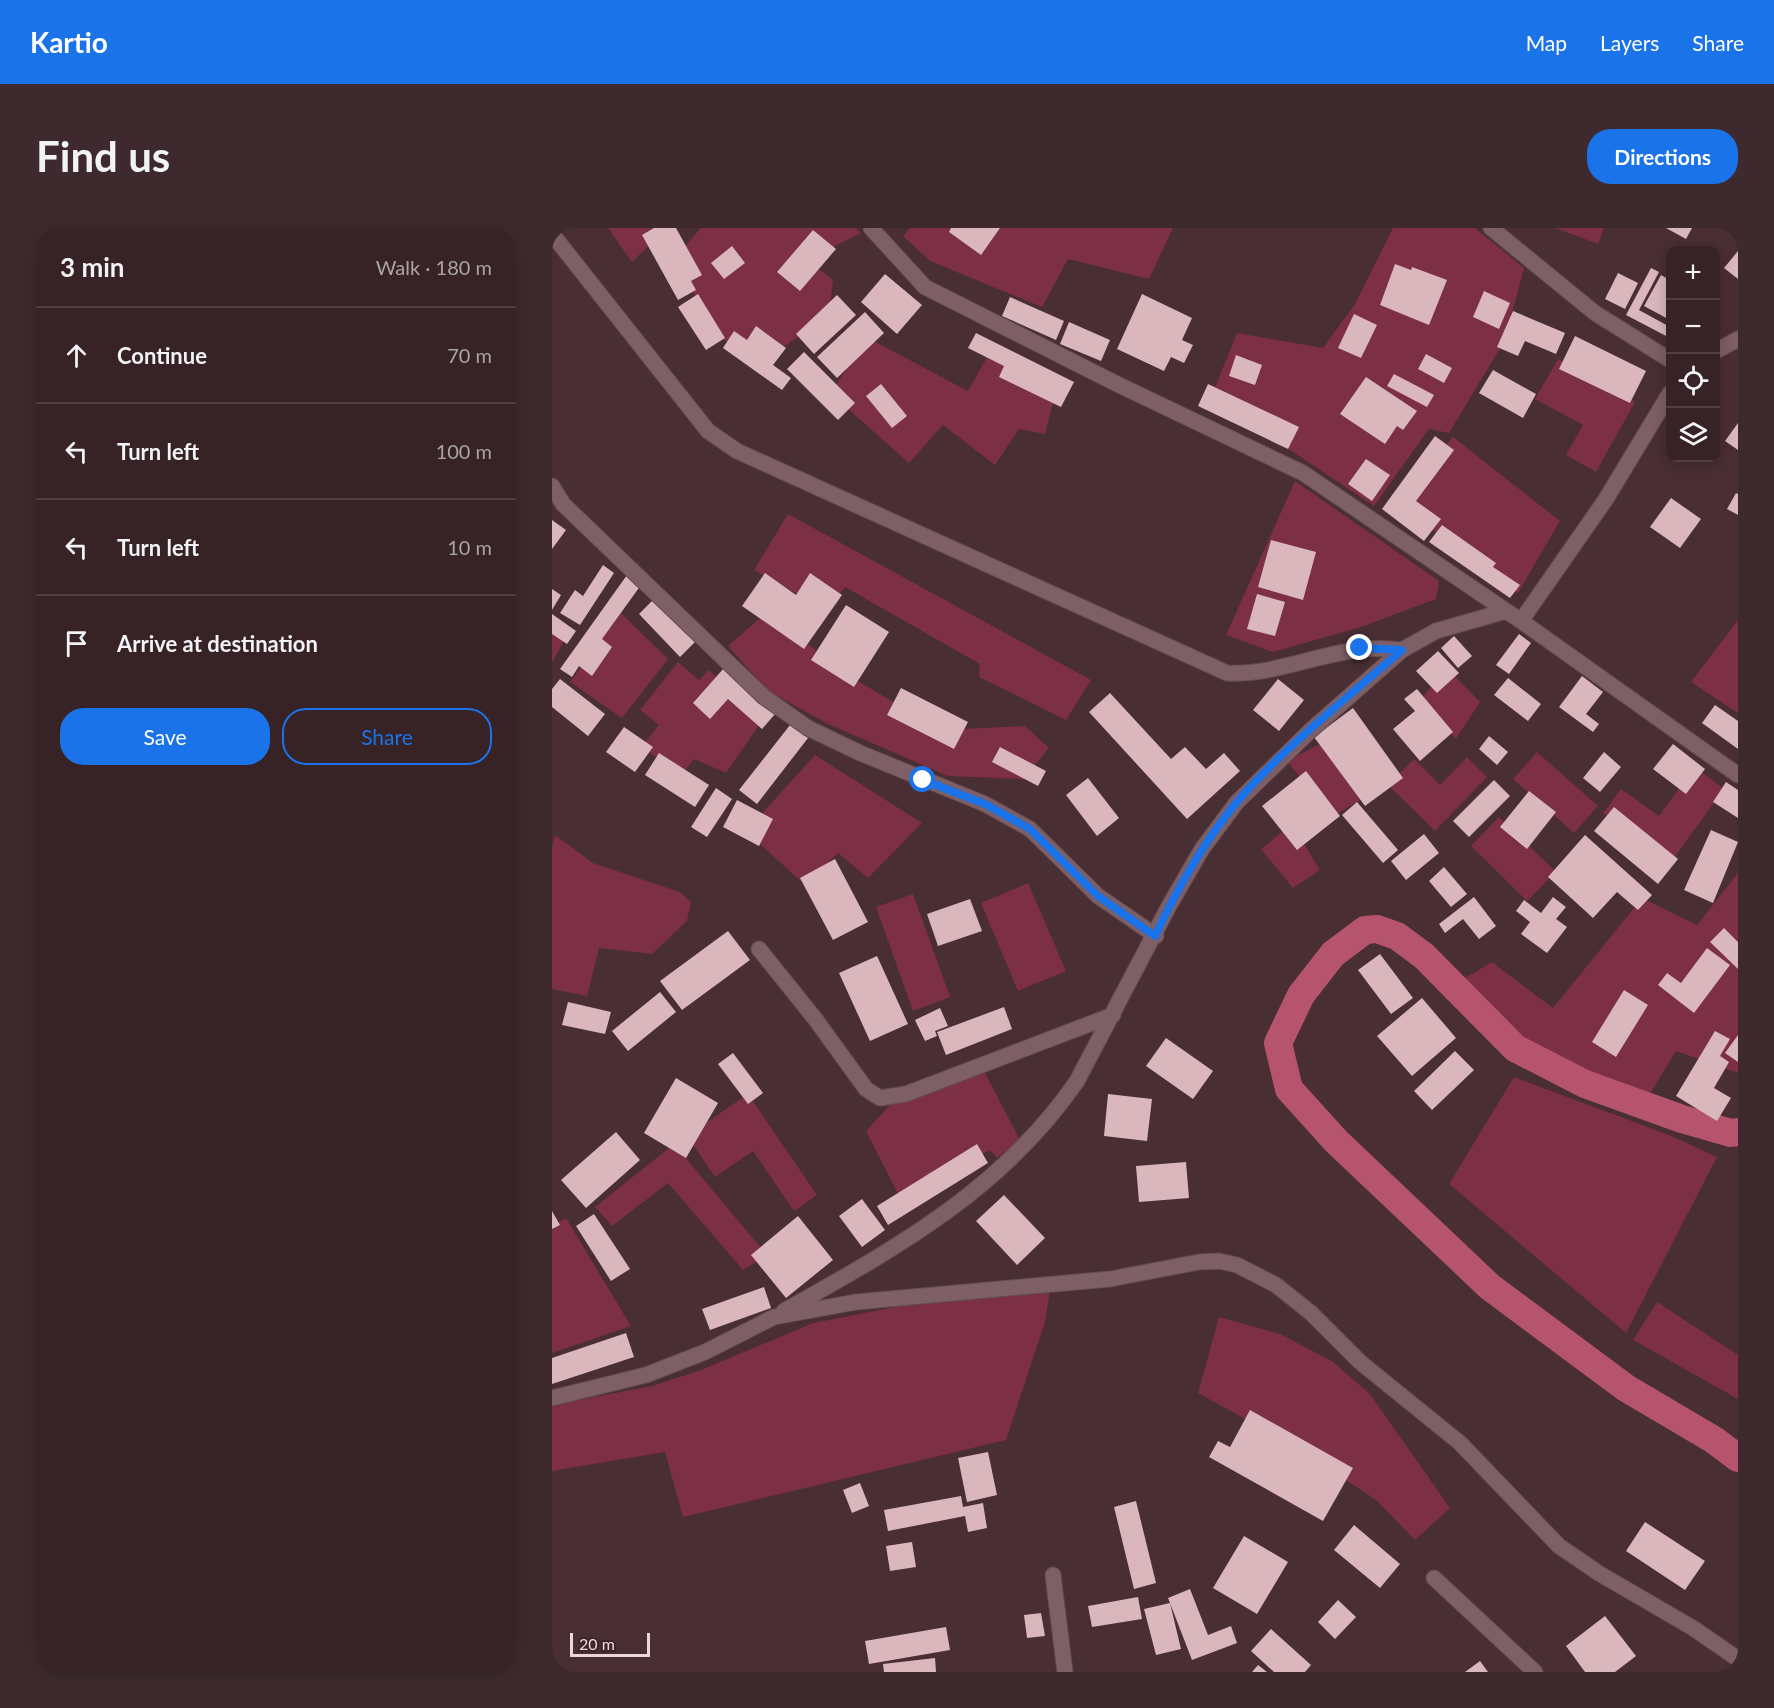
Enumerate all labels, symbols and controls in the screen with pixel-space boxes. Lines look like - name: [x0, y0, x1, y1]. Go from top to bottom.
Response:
- text: Kartio: [30, 25, 108, 59]
- text: Map: [1526, 30, 1567, 55]
- text: Layers: [1600, 30, 1659, 55]
- text: Share: [1692, 30, 1744, 55]
- button: Directions: [1587, 129, 1738, 184]
- text: Find us: [36, 131, 170, 181]
- map controls: [1666, 246, 1720, 462]
- button: +: [1666, 246, 1720, 300]
- text: 3 min: [60, 251, 124, 283]
- text: Walk · 180 m: [376, 255, 492, 279]
- button: −: [1666, 300, 1720, 354]
- icon: ahead: [60, 339, 93, 372]
- text: Continue: [117, 342, 207, 369]
- text: 70 m: [447, 343, 492, 367]
- button: locate: [1666, 354, 1720, 408]
- button: layers: [1666, 408, 1720, 462]
- icon: left: [60, 435, 93, 468]
- text: Turn left: [117, 438, 199, 465]
- text: 100 m: [436, 439, 492, 463]
- icon: left: [60, 531, 93, 564]
- text: Turn left: [117, 534, 199, 561]
- text: 10 m: [447, 535, 492, 559]
- icon: arrive: [60, 627, 93, 660]
- text: Arrive at destination: [117, 630, 318, 657]
- route end: [1346, 634, 1372, 660]
- button: Save: [60, 708, 270, 765]
- button: Share: [282, 708, 492, 765]
- route start: [909, 766, 935, 792]
- scale bar: [570, 1630, 650, 1658]
- text: 20 m: [579, 1634, 615, 1653]

